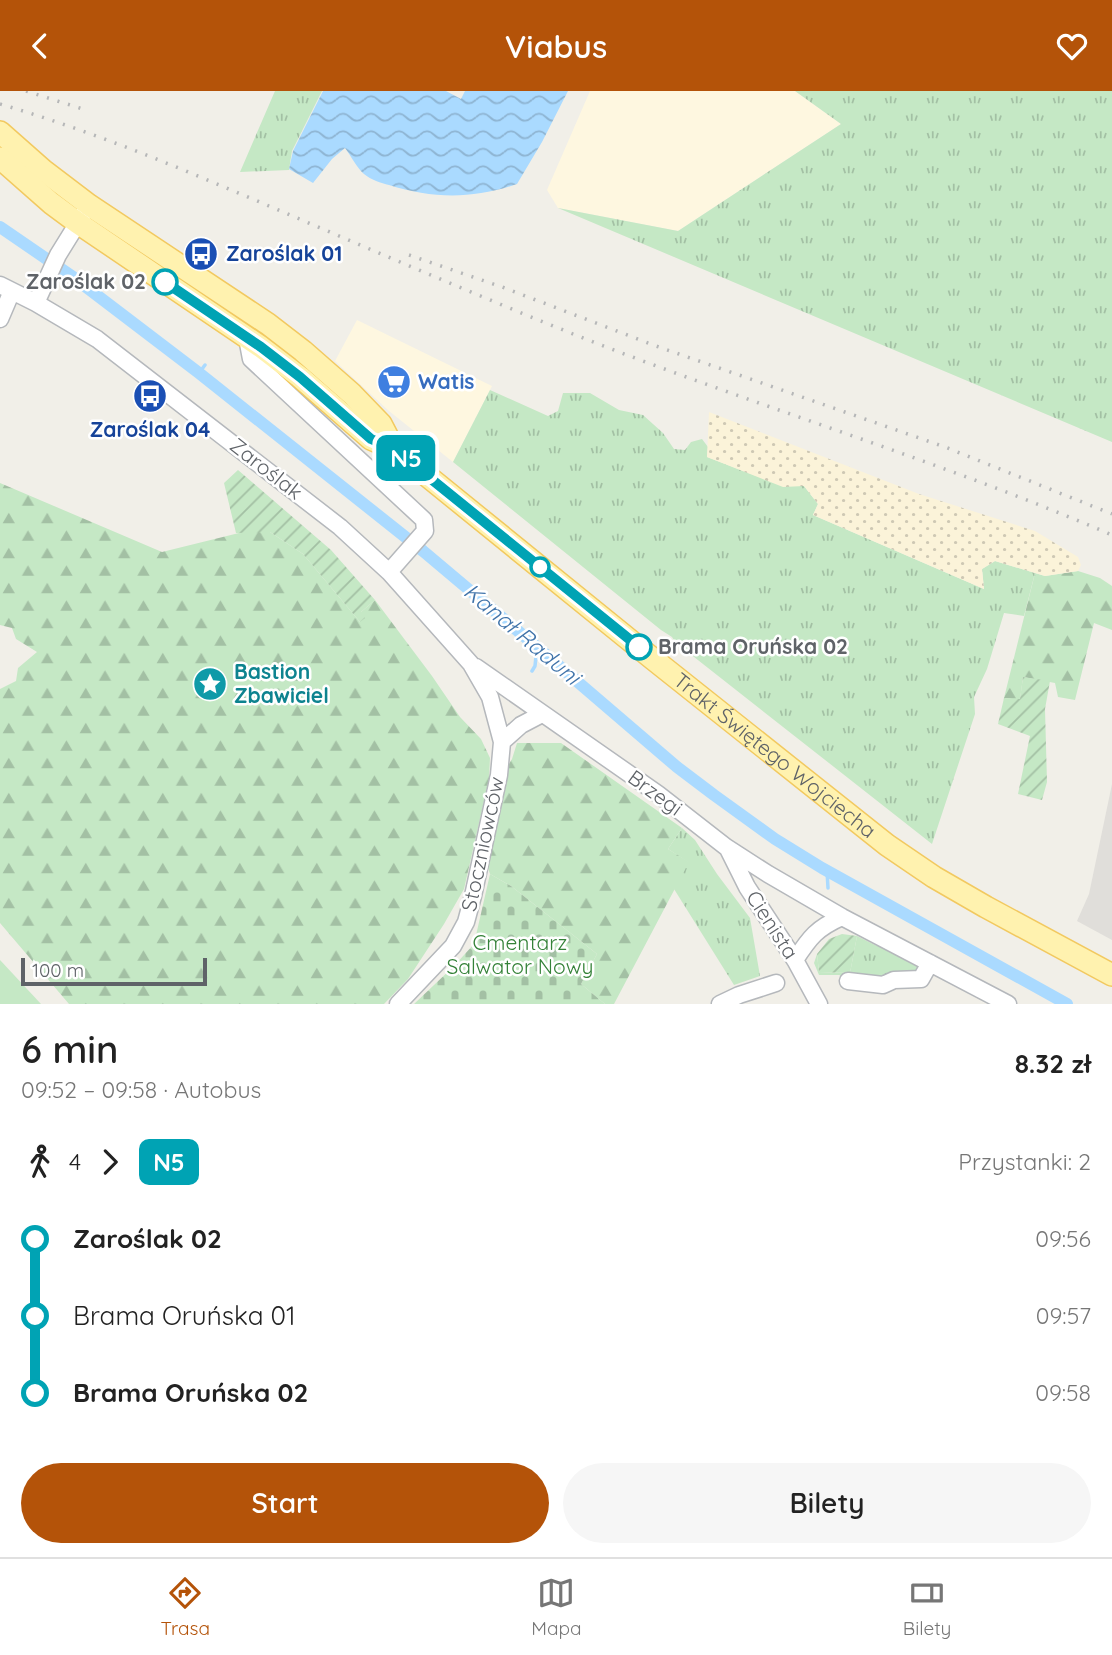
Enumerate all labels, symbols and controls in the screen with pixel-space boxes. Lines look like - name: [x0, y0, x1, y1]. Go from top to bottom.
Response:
- text: Viabus: [505, 26, 607, 66]
- icon: back: [21, 27, 59, 65]
- icon: heart: [1053, 27, 1091, 65]
- bus stop icon: Zaroślak 01: [182, 235, 220, 273]
- place label: Zaroślak 01: [226, 240, 342, 266]
- place label: Zaroślak 02: [26, 268, 146, 294]
- marker: Zaroślak 02: [152, 269, 178, 295]
- supermarket icon: Watis: [375, 363, 413, 401]
- place label: Watis: [418, 368, 474, 394]
- bus stop icon: Zaroślak 04: [131, 377, 169, 415]
- place label: Zaroślak 04: [90, 416, 210, 442]
- street label: Zaroślak: [225, 432, 308, 505]
- line badge: N5: [374, 435, 438, 481]
- text: N5: [390, 443, 422, 473]
- unlabelled marker: [530, 557, 550, 577]
- water label: Kanał Raduni: [458, 576, 589, 693]
- place label: Brama Oruńska 02: [658, 633, 848, 659]
- marker: Brama Oruńska 02: [626, 634, 652, 660]
- place label: Bastion Zbawiciel: [234, 658, 329, 708]
- place icon: Bastion Zbawiciel: [191, 665, 229, 703]
- street label: Trakt Świętego Wojciecha: [669, 667, 882, 843]
- street label: Brzegi: [623, 764, 688, 821]
- street label: Stoczniowców: [455, 774, 509, 913]
- street label: Cienista: [741, 885, 805, 964]
- park label: Cmentarz Salwator Nowy: [447, 929, 593, 979]
- scale bar: [21, 955, 206, 987]
- text: 100 m: [32, 958, 84, 982]
- text: 6 min: [21, 1025, 118, 1073]
- text: 8.32 zł: [1015, 1047, 1091, 1080]
- text: 09:52 – 09:58 · Autobus: [21, 1075, 261, 1104]
- icon: walk: [21, 1143, 59, 1181]
- icon: forward: [91, 1143, 129, 1181]
- text: 4: [69, 1147, 81, 1176]
- text: N5: [153, 1147, 185, 1177]
- text: Przystanki: 2: [958, 1147, 1091, 1176]
- text: Zaroślak 02: [73, 1222, 222, 1255]
- text: 09:56: [1035, 1224, 1091, 1253]
- text: Brama Oruńska 01: [73, 1299, 296, 1332]
- text: 09:57: [1036, 1301, 1091, 1330]
- text: Brama Oruńska 02: [73, 1376, 308, 1409]
- text: 09:58: [1035, 1378, 1091, 1407]
- button: Start: [21, 1463, 549, 1543]
- button: Bilety: [563, 1463, 1091, 1543]
- tab: Trasa: [161, 1574, 210, 1640]
- tab: Mapa: [531, 1574, 582, 1640]
- tab: Bilety: [903, 1574, 951, 1640]

